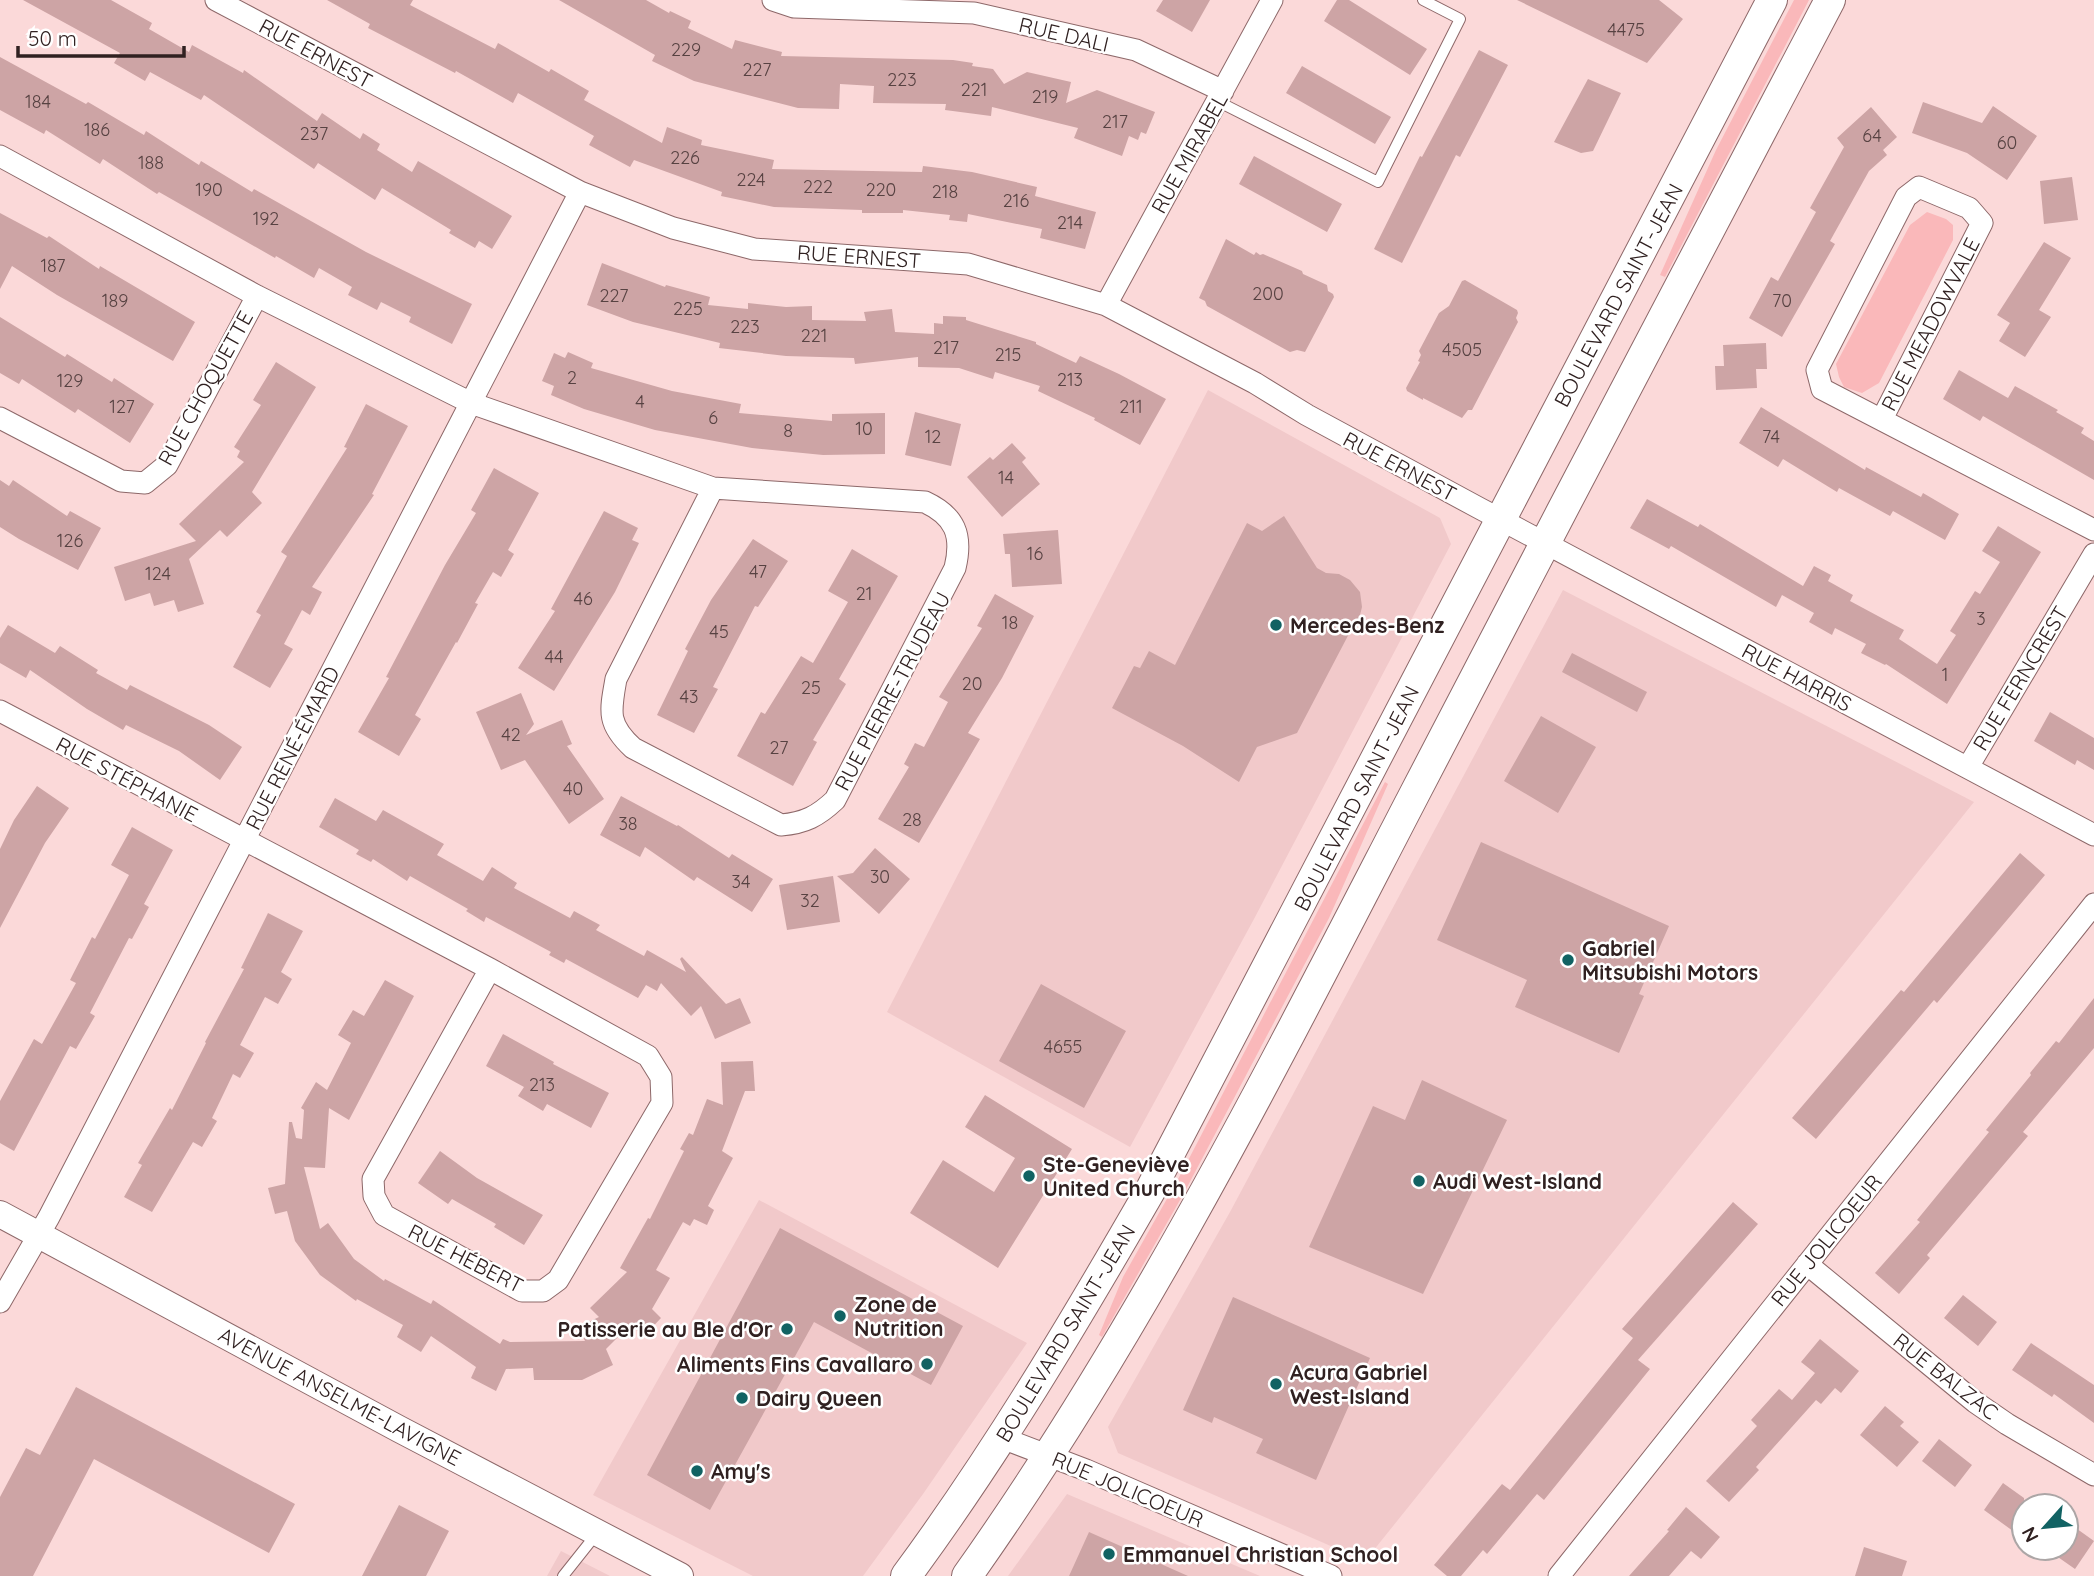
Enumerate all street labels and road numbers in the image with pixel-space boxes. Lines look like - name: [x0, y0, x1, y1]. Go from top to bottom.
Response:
- street label: RUE DALI: [1016, 11, 1112, 57]
- street label: RUE ERNEST: [255, 12, 377, 94]
- street label: RUE MIRABEL: [1145, 88, 1233, 218]
- street label: BOULEVARD SAINT-JEAN: [1548, 179, 1688, 411]
- street label: RUE MEADOWVALE: [1875, 233, 1985, 415]
- street label: RUE ERNEST: [796, 239, 922, 273]
- street label: RUE CHOQUETTE: [152, 306, 258, 470]
- street label: RUE ERNEST: [1339, 425, 1461, 507]
- street label: RUE PIERRE-TRUDEAU: [829, 587, 955, 795]
- street label: RUE FERNCREST: [1967, 601, 2073, 755]
- street label: RUE HARRIS: [1738, 637, 1856, 717]
- street label: RUE RENÉ-ÉMARD: [240, 662, 344, 834]
- street label: BOULEVARD SAINT-JEAN: [1288, 681, 1424, 915]
- street label: RUE STÉPHANIE: [52, 731, 202, 827]
- street label: RUE JOLICOEUR: [1765, 1169, 1887, 1311]
- street label: RUE HÉBERT: [404, 1218, 528, 1298]
- street label: BOULEVARD SAINT-JEAN: [990, 1220, 1140, 1446]
- street label: AVENUE ANSELME-LAVIGNE: [214, 1321, 466, 1471]
- street label: RUE BALZAC: [1888, 1327, 2004, 1425]
- street label: RUE JOLICOEUR: [1048, 1445, 1208, 1533]

